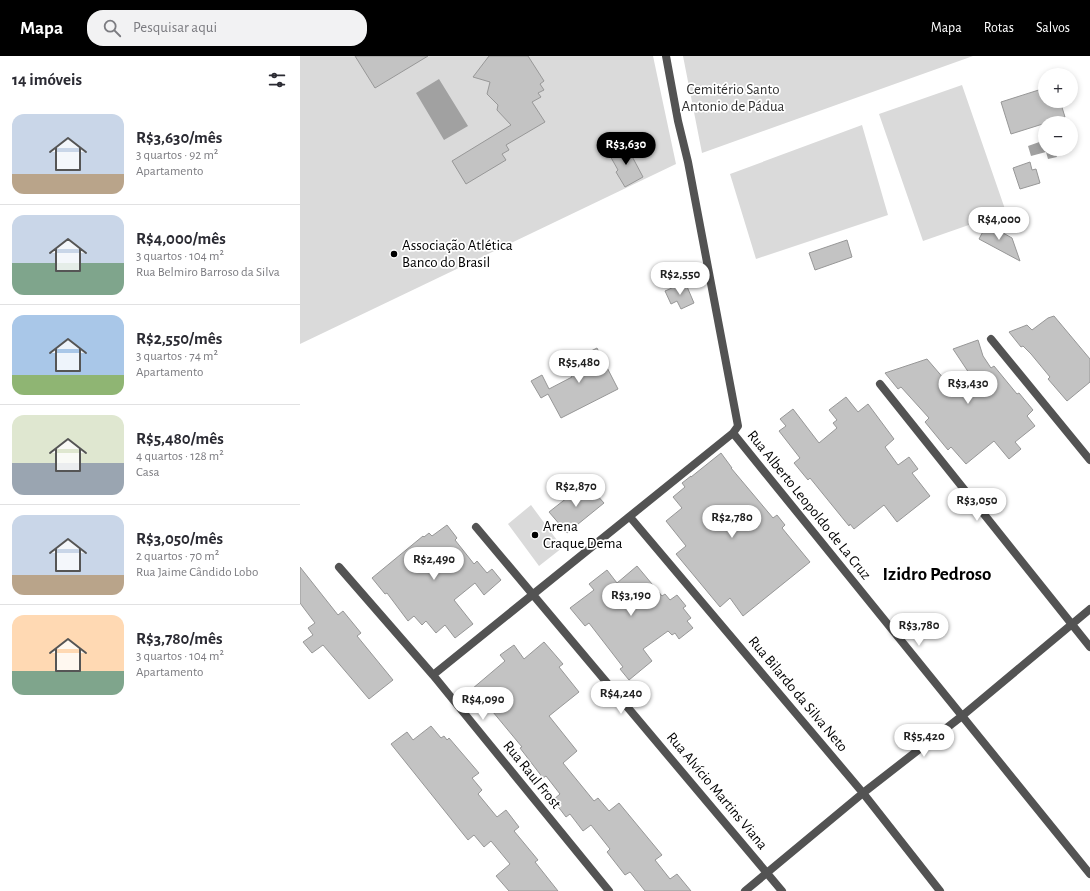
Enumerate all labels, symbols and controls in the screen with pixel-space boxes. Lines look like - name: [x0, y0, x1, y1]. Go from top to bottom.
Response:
- search box: [87, 10, 367, 46]
- icon: search: [101, 17, 123, 39]
- text: Mapa: [20, 19, 63, 38]
- text: Pesquisar aqui: [133, 20, 217, 35]
- text: Mapa: [931, 21, 962, 35]
- text: Rotas: [984, 21, 1014, 35]
- text: Salvos: [1036, 21, 1070, 35]
- map controls: [1038, 68, 1078, 156]
- button: +: [1038, 68, 1078, 108]
- icon: filters: [266, 69, 288, 91]
- text: 14 imóveis: [12, 71, 82, 88]
- park label: Cemitério Santo Antonio de Pádua: [681, 82, 785, 114]
- button: −: [1038, 116, 1078, 156]
- text: R$3,630/mês: [136, 129, 222, 146]
- icon: home: [44, 130, 92, 178]
- pin: R$3,630: [589, 132, 663, 166]
- text: R$3,630: [606, 138, 646, 151]
- text: 3 quartos · 92 m²: [136, 149, 218, 162]
- text: Apartamento: [136, 165, 203, 178]
- pin: R$4,000: [962, 207, 1036, 241]
- text: R$4,000: [977, 213, 1021, 226]
- text: R$4,000/mês: [136, 230, 226, 247]
- icon: home: [44, 231, 92, 279]
- place label: Associação Atlética Banco do Brasil: [402, 238, 513, 270]
- marker: Associação Atlética Banco do Brasil: [389, 249, 399, 259]
- text: 3 quartos · 104 m²: [136, 250, 224, 263]
- pin: R$2,550: [643, 262, 717, 296]
- text: Rua Belmiro Barroso da Silva: [136, 266, 280, 279]
- text: R$2,550: [660, 268, 700, 281]
- text: R$2,550/mês: [136, 330, 222, 347]
- icon: home: [44, 331, 92, 379]
- text: 3 quartos · 74 m²: [136, 350, 218, 363]
- pin: R$5,480: [542, 350, 616, 384]
- text: R$5,480: [558, 356, 600, 369]
- text: Apartamento: [136, 366, 203, 379]
- pin: R$3,430: [931, 371, 1005, 405]
- text: R$3,430: [947, 377, 989, 390]
- street label: Rua Alberto Leopoldo de La Cruz: [744, 428, 874, 582]
- text: R$5,480/mês: [136, 430, 224, 447]
- icon: home: [44, 431, 92, 479]
- text: 4 quartos · 128 m²: [136, 450, 224, 463]
- text: Casa: [136, 466, 160, 479]
- pin: R$2,870: [539, 474, 613, 508]
- text: R$2,870: [555, 480, 597, 493]
- pin: R$3,050: [940, 488, 1014, 522]
- text: R$3,050: [956, 494, 998, 507]
- pin: R$2,780: [695, 505, 769, 539]
- text: R$2,780: [711, 511, 753, 524]
- place label: Arena Craque Dema: [543, 519, 622, 551]
- text: R$3,050/mês: [136, 530, 223, 547]
- marker: Arena Craque Dema: [530, 530, 540, 540]
- icon: home: [44, 531, 92, 579]
- pin: R$2,490: [397, 547, 471, 581]
- text: 2 quartos · 70 m²: [136, 550, 219, 563]
- text: R$2,490: [413, 553, 455, 566]
- district label: Izidro Pedroso: [882, 565, 992, 584]
- text: Rua Jaime Cândido Lobo: [136, 566, 258, 579]
- pin: R$3,190: [594, 583, 668, 617]
- text: R$3,190: [611, 589, 651, 602]
- pin: R$3,780: [882, 613, 956, 647]
- text: R$3,780: [899, 619, 939, 632]
- text: R$3,780/mês: [136, 630, 223, 647]
- icon: home: [44, 631, 92, 679]
- street label: Rua Bilardo da Silva Neto: [745, 633, 851, 755]
- text: 3 quartos · 104 m²: [136, 650, 224, 663]
- text: Apartamento: [136, 666, 203, 679]
- pin: R$4,240: [584, 681, 658, 715]
- pin: R$4,090: [446, 687, 520, 721]
- text: R$4,240: [600, 687, 642, 700]
- text: R$4,090: [462, 693, 504, 706]
- pin: R$5,420: [887, 724, 961, 758]
- street label: Rua Alvício Martins Viana: [664, 730, 770, 852]
- text: R$5,420: [903, 730, 945, 743]
- street label: Rua Raul Frost: [500, 738, 564, 812]

